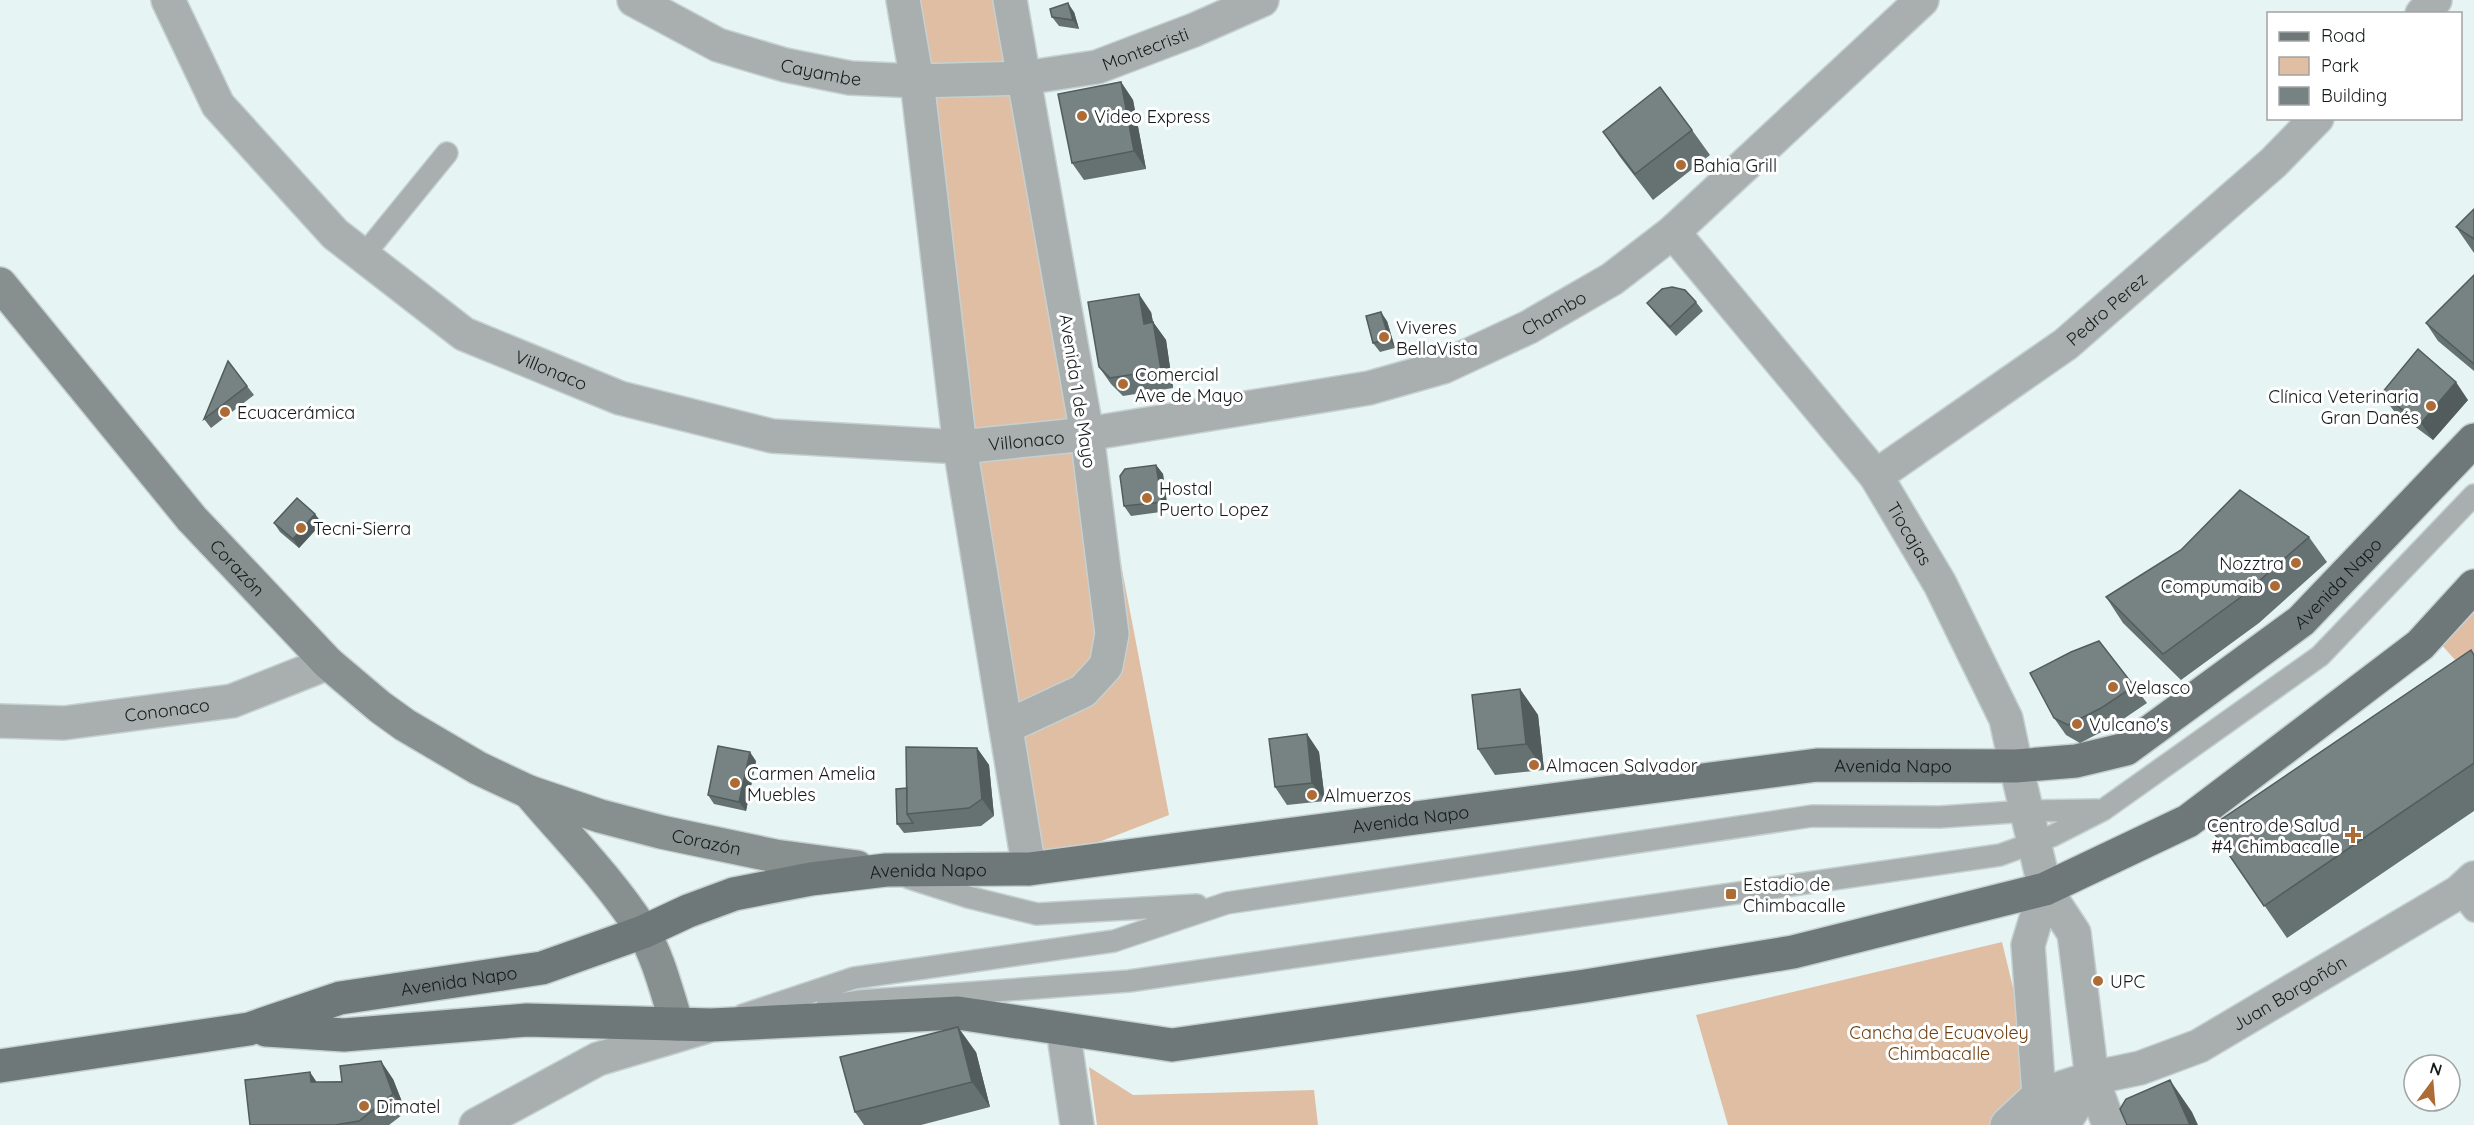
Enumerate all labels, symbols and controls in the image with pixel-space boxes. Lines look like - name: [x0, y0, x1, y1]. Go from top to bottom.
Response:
- legend: [2267, 12, 2462, 120]
- street label: Montecristi: [1099, 22, 1192, 76]
- text: Road: [2321, 24, 2366, 47]
- street label: Cayambe: [779, 53, 862, 90]
- text: Park: [2321, 54, 2359, 77]
- text: Building: [2321, 84, 2387, 107]
- place label: Video Express: [1094, 105, 1210, 128]
- marker: Video Express: [1075, 109, 1089, 123]
- place label: Bahia Grill: [1693, 154, 1777, 177]
- marker: Bahia Grill: [1674, 158, 1688, 172]
- street label: Pedro Perez: [2061, 267, 2152, 350]
- street label: Chambo: [1518, 285, 1590, 340]
- street label: Avenida 1 de Mayo: [1054, 312, 1102, 470]
- place label: Viveres BellaVista: [1396, 316, 1478, 360]
- marker: Viveres BellaVista: [1377, 330, 1391, 344]
- street label: Villonaco: [512, 345, 591, 395]
- place label: Comercial Ave de Mayo: [1135, 363, 1243, 407]
- marker: Comercial Ave de Mayo: [1116, 377, 1130, 391]
- place label: Clínica Veterinaria Gran Danés: [2268, 385, 2419, 429]
- marker: Clínica Veterinaria Gran Danés: [2424, 399, 2438, 413]
- place label: Ecuacerámica: [237, 401, 355, 424]
- marker: Ecuacerámica: [218, 405, 232, 419]
- street label: Villonaco: [987, 425, 1066, 456]
- place label: Hostal Puerto Lopez: [1159, 477, 1269, 521]
- marker: Hostal Puerto Lopez: [1140, 491, 1154, 505]
- street label: Tiocajas: [1882, 497, 1938, 569]
- place label: Tecni-Sierra: [313, 517, 411, 540]
- marker: Tecni-Sierra: [294, 521, 308, 535]
- street label: Avenida Napo: [2289, 532, 2386, 634]
- street label: Corazón: [205, 534, 270, 601]
- place label: Nozztra: [2219, 552, 2284, 575]
- marker: Nozztra: [2289, 556, 2303, 570]
- place label: Compumaib: [2161, 575, 2263, 598]
- marker: Compumaib: [2268, 579, 2282, 593]
- place label: Velasco: [2125, 676, 2190, 699]
- marker: Velasco: [2106, 680, 2120, 694]
- street label: Cononaco: [123, 693, 211, 726]
- place label: Vulcano's: [2089, 713, 2168, 736]
- marker: Vulcano's: [2070, 717, 2084, 731]
- place label: Almacen Salvador: [1546, 754, 1698, 777]
- street label: Avenida Napo: [1834, 754, 1952, 777]
- marker: Almacen Salvador: [1527, 758, 1541, 772]
- place label: Carmen Amelia Muebles: [747, 762, 876, 806]
- marker: Carmen Amelia Muebles: [728, 776, 742, 790]
- place label: Almuerzos: [1324, 784, 1411, 807]
- marker: Almuerzos: [1305, 788, 1319, 802]
- street label: Avenida Napo: [1351, 800, 1471, 838]
- place label: Centro de Salud #4 Chimbacalle: [2207, 814, 2340, 858]
- street label: Corazón: [670, 823, 743, 860]
- marker: Centro de Salud #4 Chimbacalle: [2344, 826, 2362, 844]
- street label: Avenida Napo: [868, 858, 987, 883]
- place label: Estadio de Chimbacalle: [1743, 873, 1846, 917]
- marker: Estadio de Chimbacalle: [1724, 887, 1738, 901]
- street label: Juan Borgoñón: [2227, 950, 2350, 1036]
- street label: Avenida Napo: [399, 960, 519, 1000]
- place label: UPC: [2110, 970, 2146, 993]
- marker: UPC: [2091, 974, 2105, 988]
- park label: Cancha de Ecuavoley Chimbacalle: [1849, 1021, 2029, 1065]
- north arrow: [2402, 1053, 2462, 1113]
- text: N: [2428, 1057, 2445, 1080]
- place label: Dimatel: [376, 1095, 440, 1118]
- marker: Dimatel: [357, 1099, 371, 1113]

